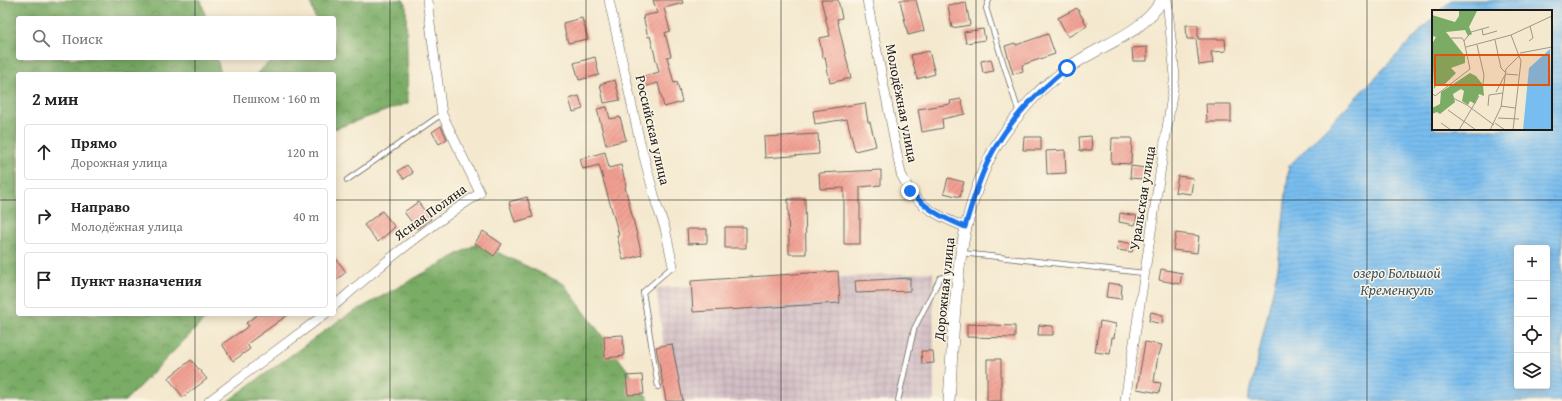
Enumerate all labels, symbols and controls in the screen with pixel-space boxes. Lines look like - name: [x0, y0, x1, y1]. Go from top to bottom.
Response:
- inset map: [1432, 10, 1552, 130]
- search box: [16, 16, 336, 60]
- icon: search: [30, 27, 52, 49]
- text: Поиск: [62, 28, 103, 49]
- street label: Молодёжная улица: [881, 42, 923, 164]
- route start: [1058, 59, 1076, 77]
- street label: Российская улица: [631, 73, 675, 187]
- text: 2 мин: [32, 86, 78, 111]
- text: Пешком · 160 m: [233, 89, 320, 108]
- text: Прямо: [71, 132, 117, 153]
- icon: ahead: [33, 141, 55, 163]
- text: 120 m: [287, 143, 319, 162]
- street label: Уральская улица: [1124, 144, 1160, 252]
- text: Дорожная улица: [71, 153, 167, 172]
- street label: Ясная Поляна: [389, 179, 471, 246]
- route end: [901, 182, 919, 200]
- text: Направо: [71, 196, 130, 217]
- icon: right: [33, 205, 55, 227]
- text: 40 m: [293, 207, 319, 226]
- text: Молодёжная улица: [71, 217, 183, 236]
- street label: Дорожная улица: [929, 236, 959, 343]
- map controls: [1514, 245, 1550, 389]
- button: +: [1514, 245, 1550, 281]
- water label: озеро Большой Кременкуль: [1353, 262, 1441, 300]
- icon: arrive: [33, 269, 55, 291]
- text: Пункт назначения: [71, 270, 202, 291]
- button: −: [1514, 281, 1550, 317]
- button: locate: [1514, 317, 1550, 353]
- button: layers: [1514, 353, 1550, 389]

